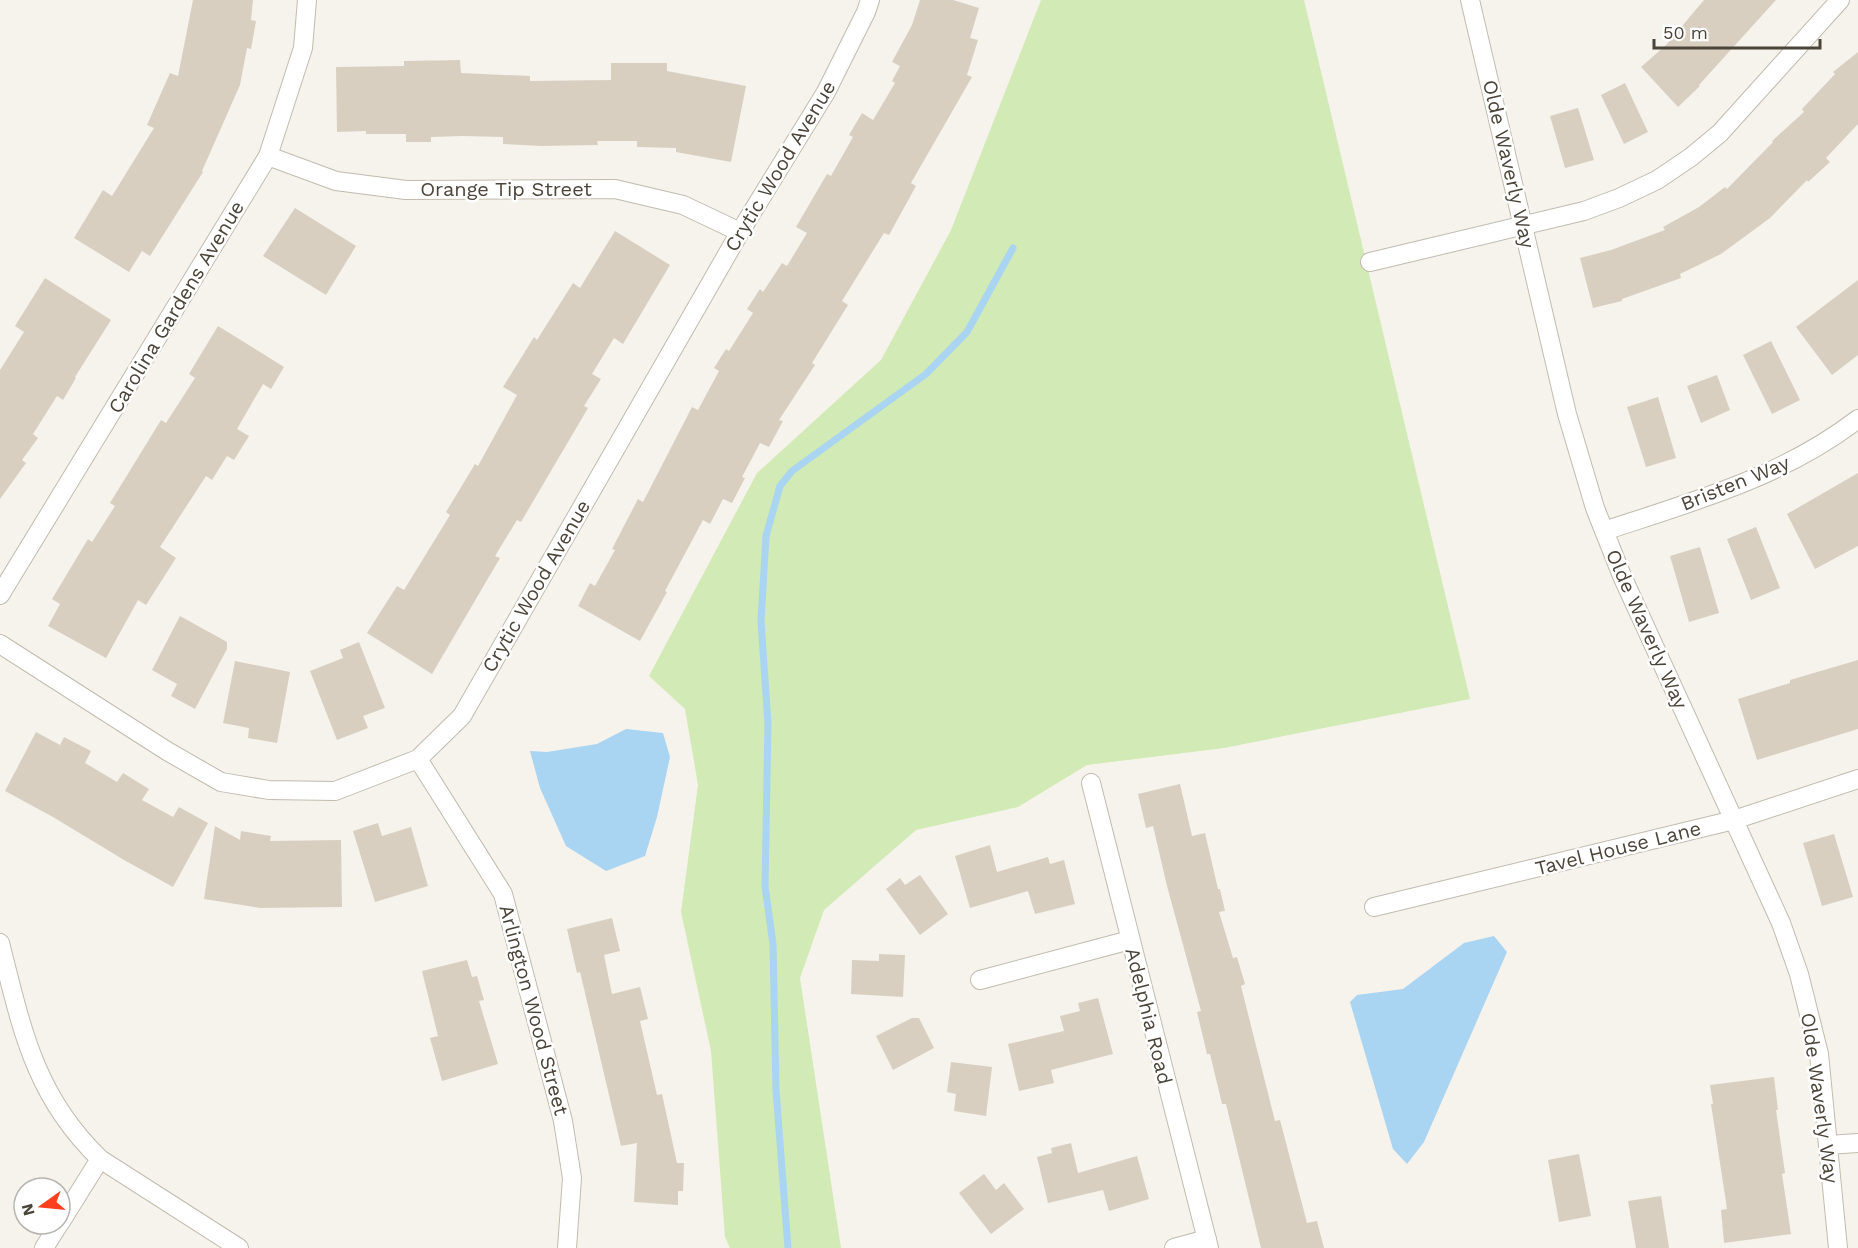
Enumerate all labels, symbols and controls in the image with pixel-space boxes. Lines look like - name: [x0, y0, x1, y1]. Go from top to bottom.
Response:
- scale bar: [1654, 12, 1820, 50]
- text: 50 m: [1663, 22, 1708, 43]
- street label: Crytic Wood Avenue: [719, 76, 841, 256]
- street label: Olde Waverly Way: [1478, 77, 1540, 251]
- street label: Orange Tip Street: [420, 177, 592, 201]
- street label: Carolina Gardens Avenue: [103, 196, 249, 418]
- street label: Bristen Way: [1677, 450, 1794, 516]
- street label: Crytic Wood Avenue: [477, 495, 595, 677]
- street label: Olde Waverly Way: [1601, 545, 1693, 713]
- street label: Tavel House Lane: [1533, 816, 1703, 880]
- street label: Arlington Wood Street: [494, 902, 574, 1119]
- street label: Adelphia Road: [1120, 945, 1178, 1087]
- street label: Olde Waverly Way: [1796, 1011, 1844, 1186]
- north arrow: [12, 1176, 72, 1236]
- text: N: [17, 1202, 39, 1218]

